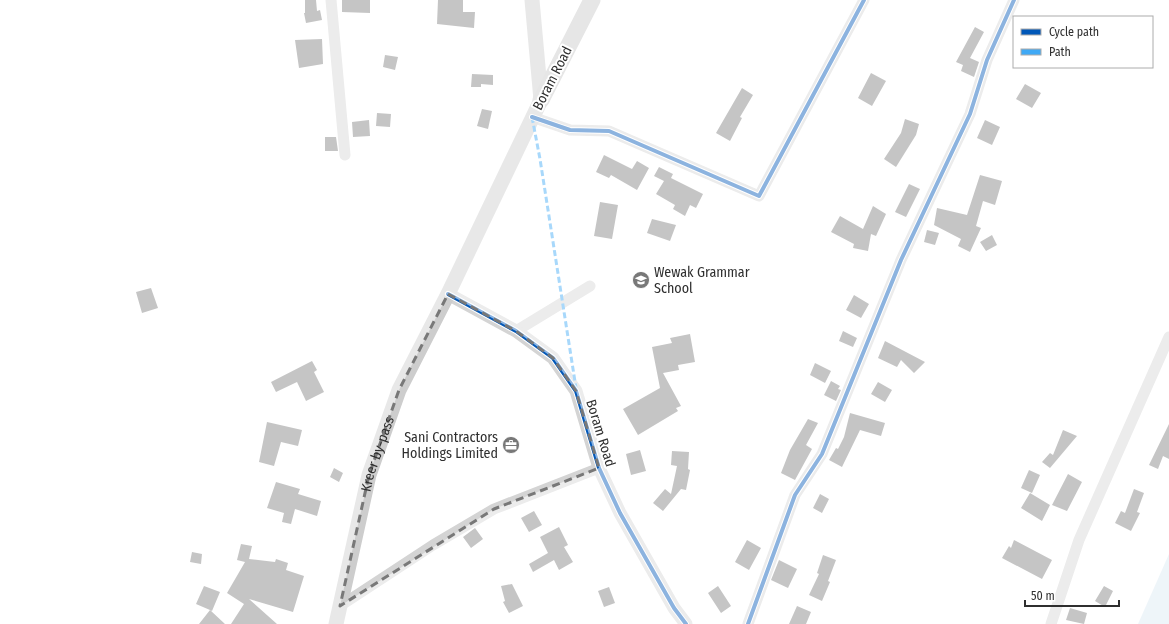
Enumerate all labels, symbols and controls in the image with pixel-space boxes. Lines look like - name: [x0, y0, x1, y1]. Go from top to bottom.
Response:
- legend: [1013, 16, 1153, 68]
- text: Cycle path: [1049, 25, 1099, 39]
- street label: Boram Road: [529, 43, 576, 113]
- text: Path: [1049, 45, 1071, 59]
- place label: Wewak Grammar School: [654, 264, 750, 297]
- school or university icon: Wewak Grammar School: [631, 270, 651, 290]
- street label: Boram Road: [582, 397, 619, 469]
- street label: Kreer by-pass: [358, 414, 398, 493]
- place label: Sani Contractors Holdings Limited: [402, 429, 498, 462]
- office icon: Sani Contractors Holdings Limited: [501, 435, 521, 455]
- scale bar: [1025, 582, 1119, 608]
- text: 50 m: [1031, 589, 1055, 603]

